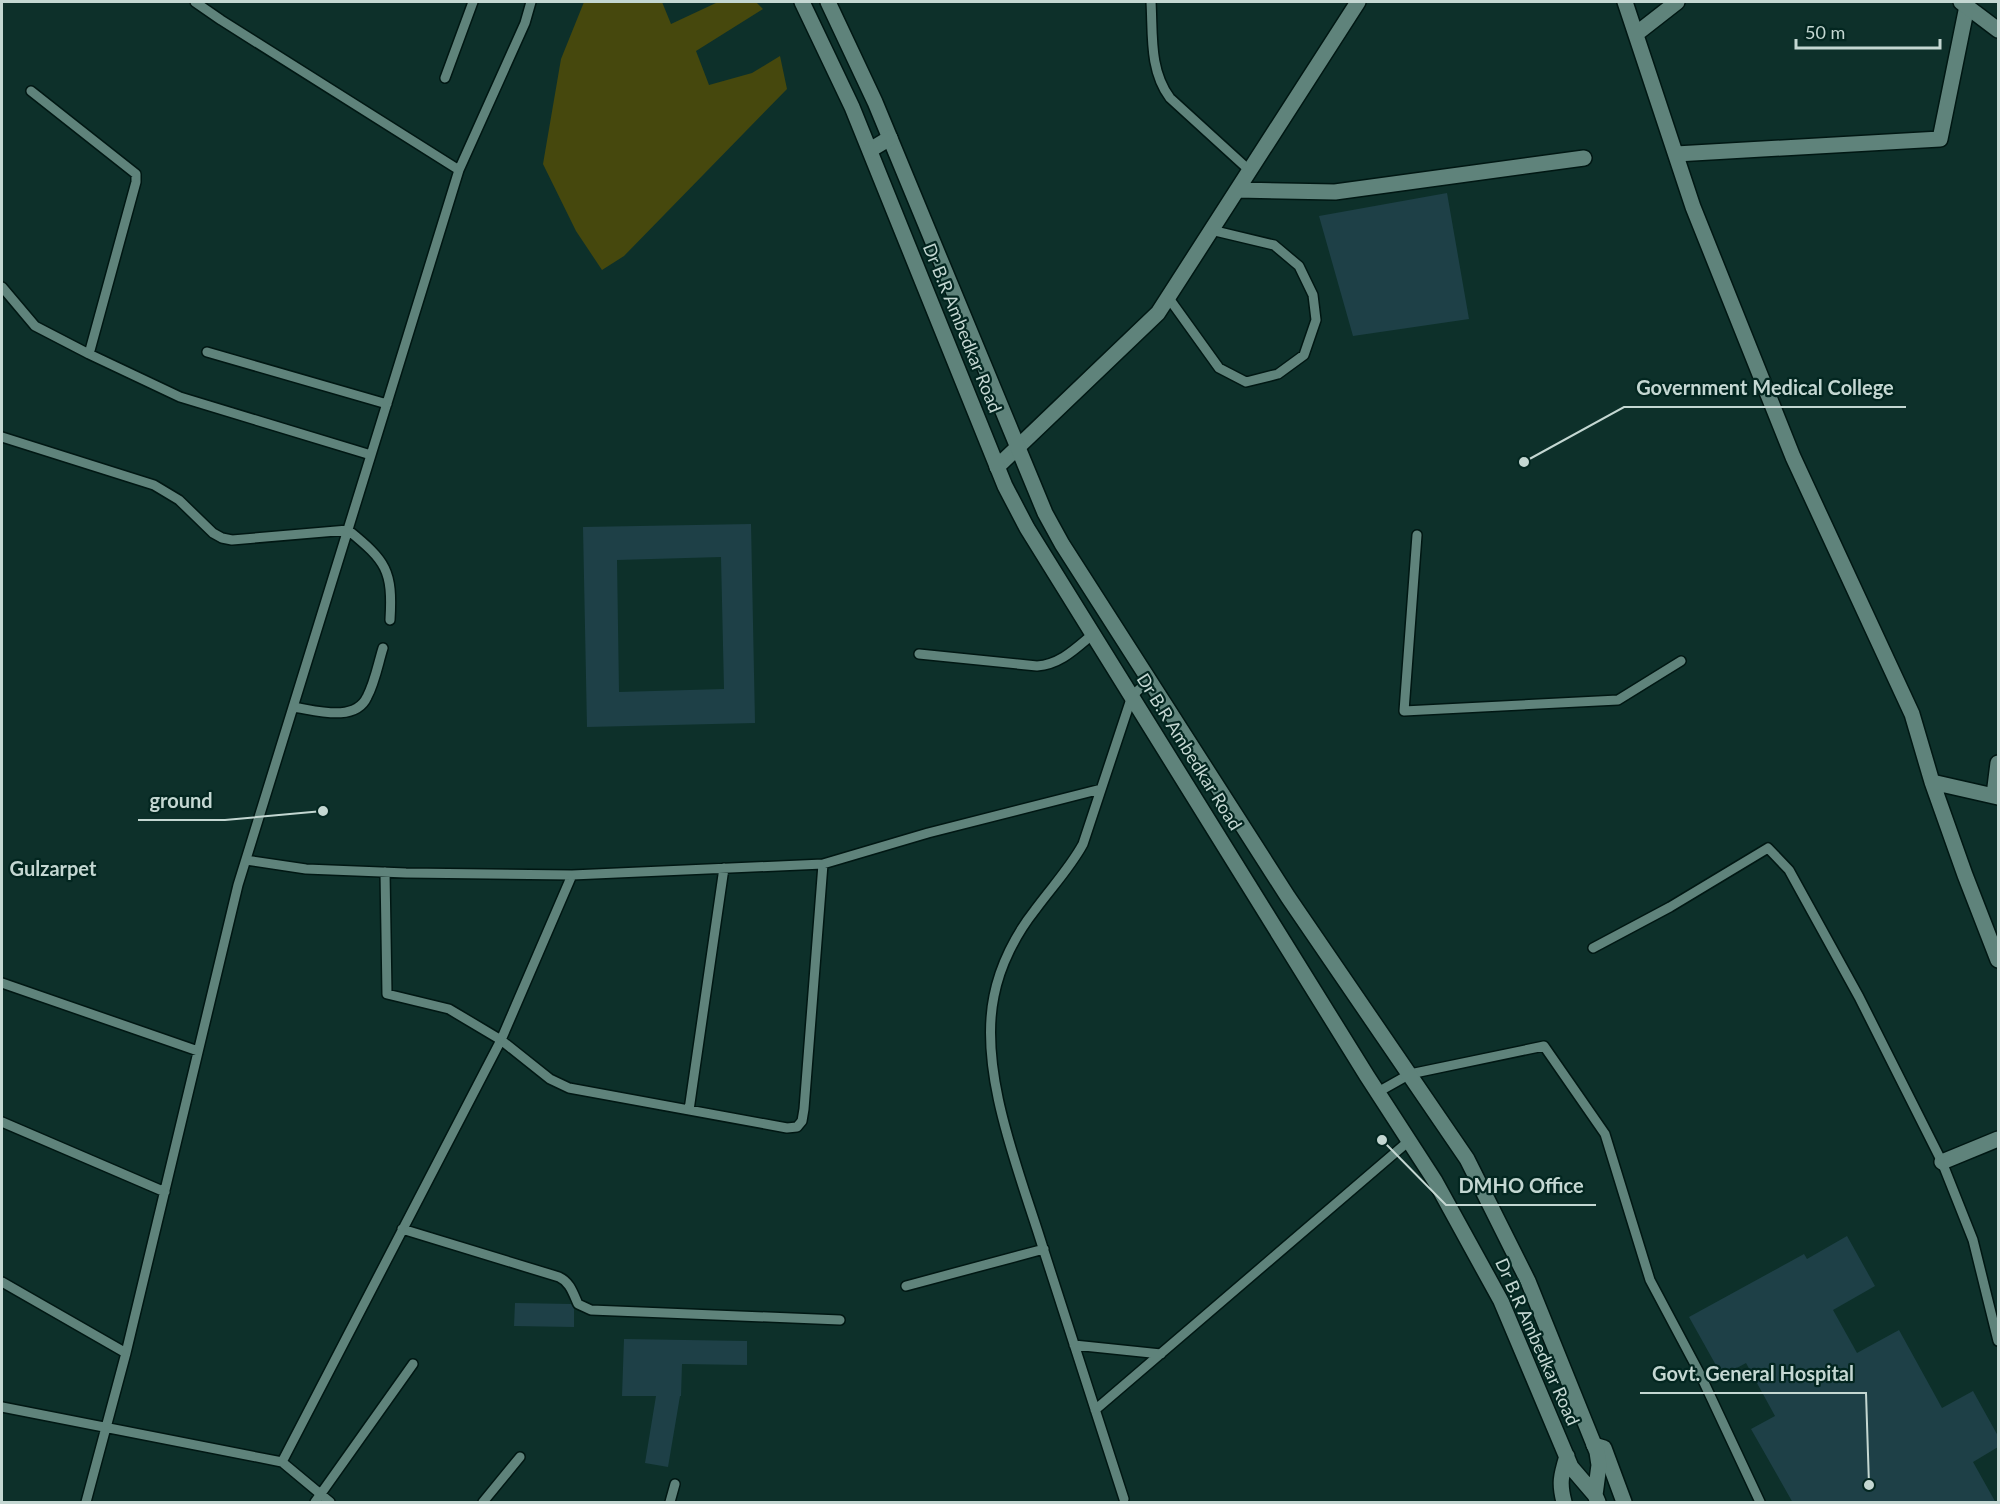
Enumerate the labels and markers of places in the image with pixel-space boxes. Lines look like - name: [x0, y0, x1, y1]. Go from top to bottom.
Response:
- callout: Government Medical College: [1624, 369, 1906, 407]
- callout: ground: [138, 782, 225, 820]
- callout: DMHO Office: [1446, 1167, 1596, 1205]
- callout: Govt. General Hospital: [1640, 1355, 1866, 1393]

